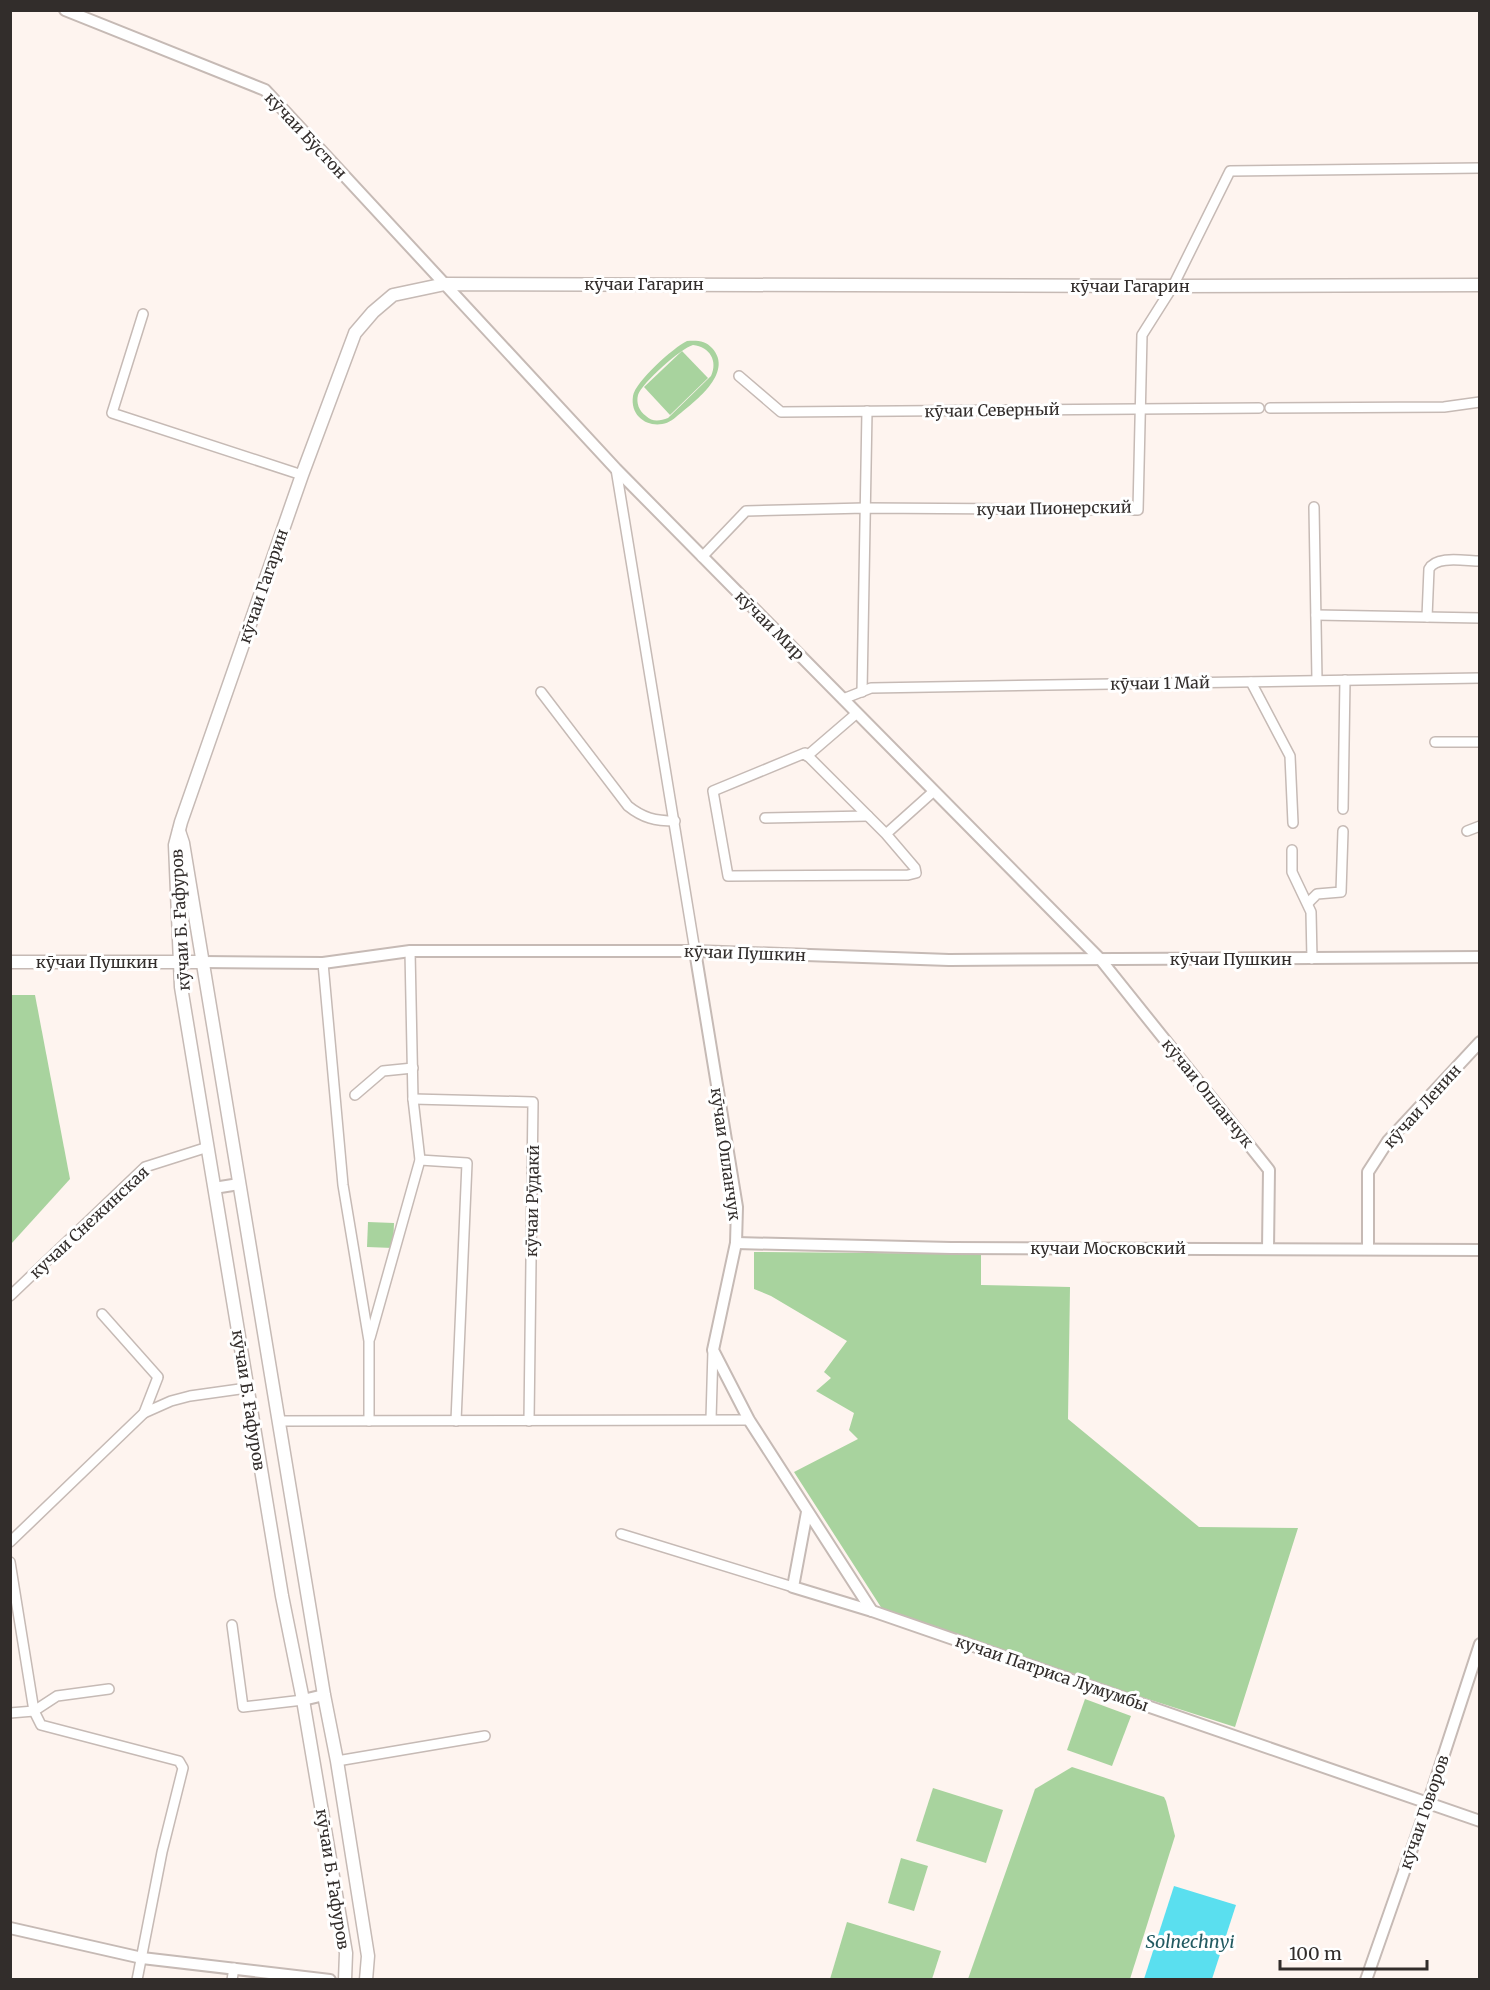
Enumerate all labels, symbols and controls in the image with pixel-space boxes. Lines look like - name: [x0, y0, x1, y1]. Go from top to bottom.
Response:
- street label: кӯчаи Бӯстон: [261, 88, 351, 182]
- street label: кӯчаи Гагарин: [584, 274, 704, 294]
- street label: кӯчаи Гагарин: [1070, 276, 1190, 296]
- street label: кӯчаи Северный: [924, 399, 1060, 421]
- street label: кучаи Пионерский: [976, 497, 1132, 519]
- street label: кӯчаи Гагарин: [234, 526, 292, 646]
- street label: кӯчаи Мир: [731, 586, 809, 664]
- street label: кӯчаи 1 Май: [1110, 672, 1210, 694]
- street label: кӯчаи Б. Ғафуров: [166, 849, 194, 991]
- street label: кӯчаи Пушкин: [684, 941, 806, 965]
- street label: кӯчаи Пушкин: [1170, 949, 1292, 969]
- street label: кӯчаи Пушкин: [36, 952, 158, 972]
- street label: кӯчаи Опланчук: [1158, 1035, 1258, 1151]
- street label: кӯчаи Ленин: [1379, 1060, 1465, 1152]
- street label: кӯчаи Опланчук: [707, 1086, 745, 1222]
- street label: кӯчаи Рӯдакӣ: [521, 1145, 543, 1257]
- street label: кучаи Снежинская: [25, 1162, 153, 1282]
- street label: кучаи Московский: [1030, 1238, 1186, 1258]
- street label: кӯчаи Б. Ғафуров: [228, 1328, 270, 1472]
- street label: кучаи Патриса Лумумбы: [953, 1631, 1151, 1716]
- street label: кӯчаи Говоров: [1395, 1752, 1453, 1872]
- street label: кӯчаи Б. Ғафуров: [312, 1807, 354, 1951]
- water label: Solnechnyi: [1145, 1930, 1235, 1953]
- scale bar: [1280, 1933, 1427, 1971]
- text: 100 m: [1289, 1942, 1342, 1965]

